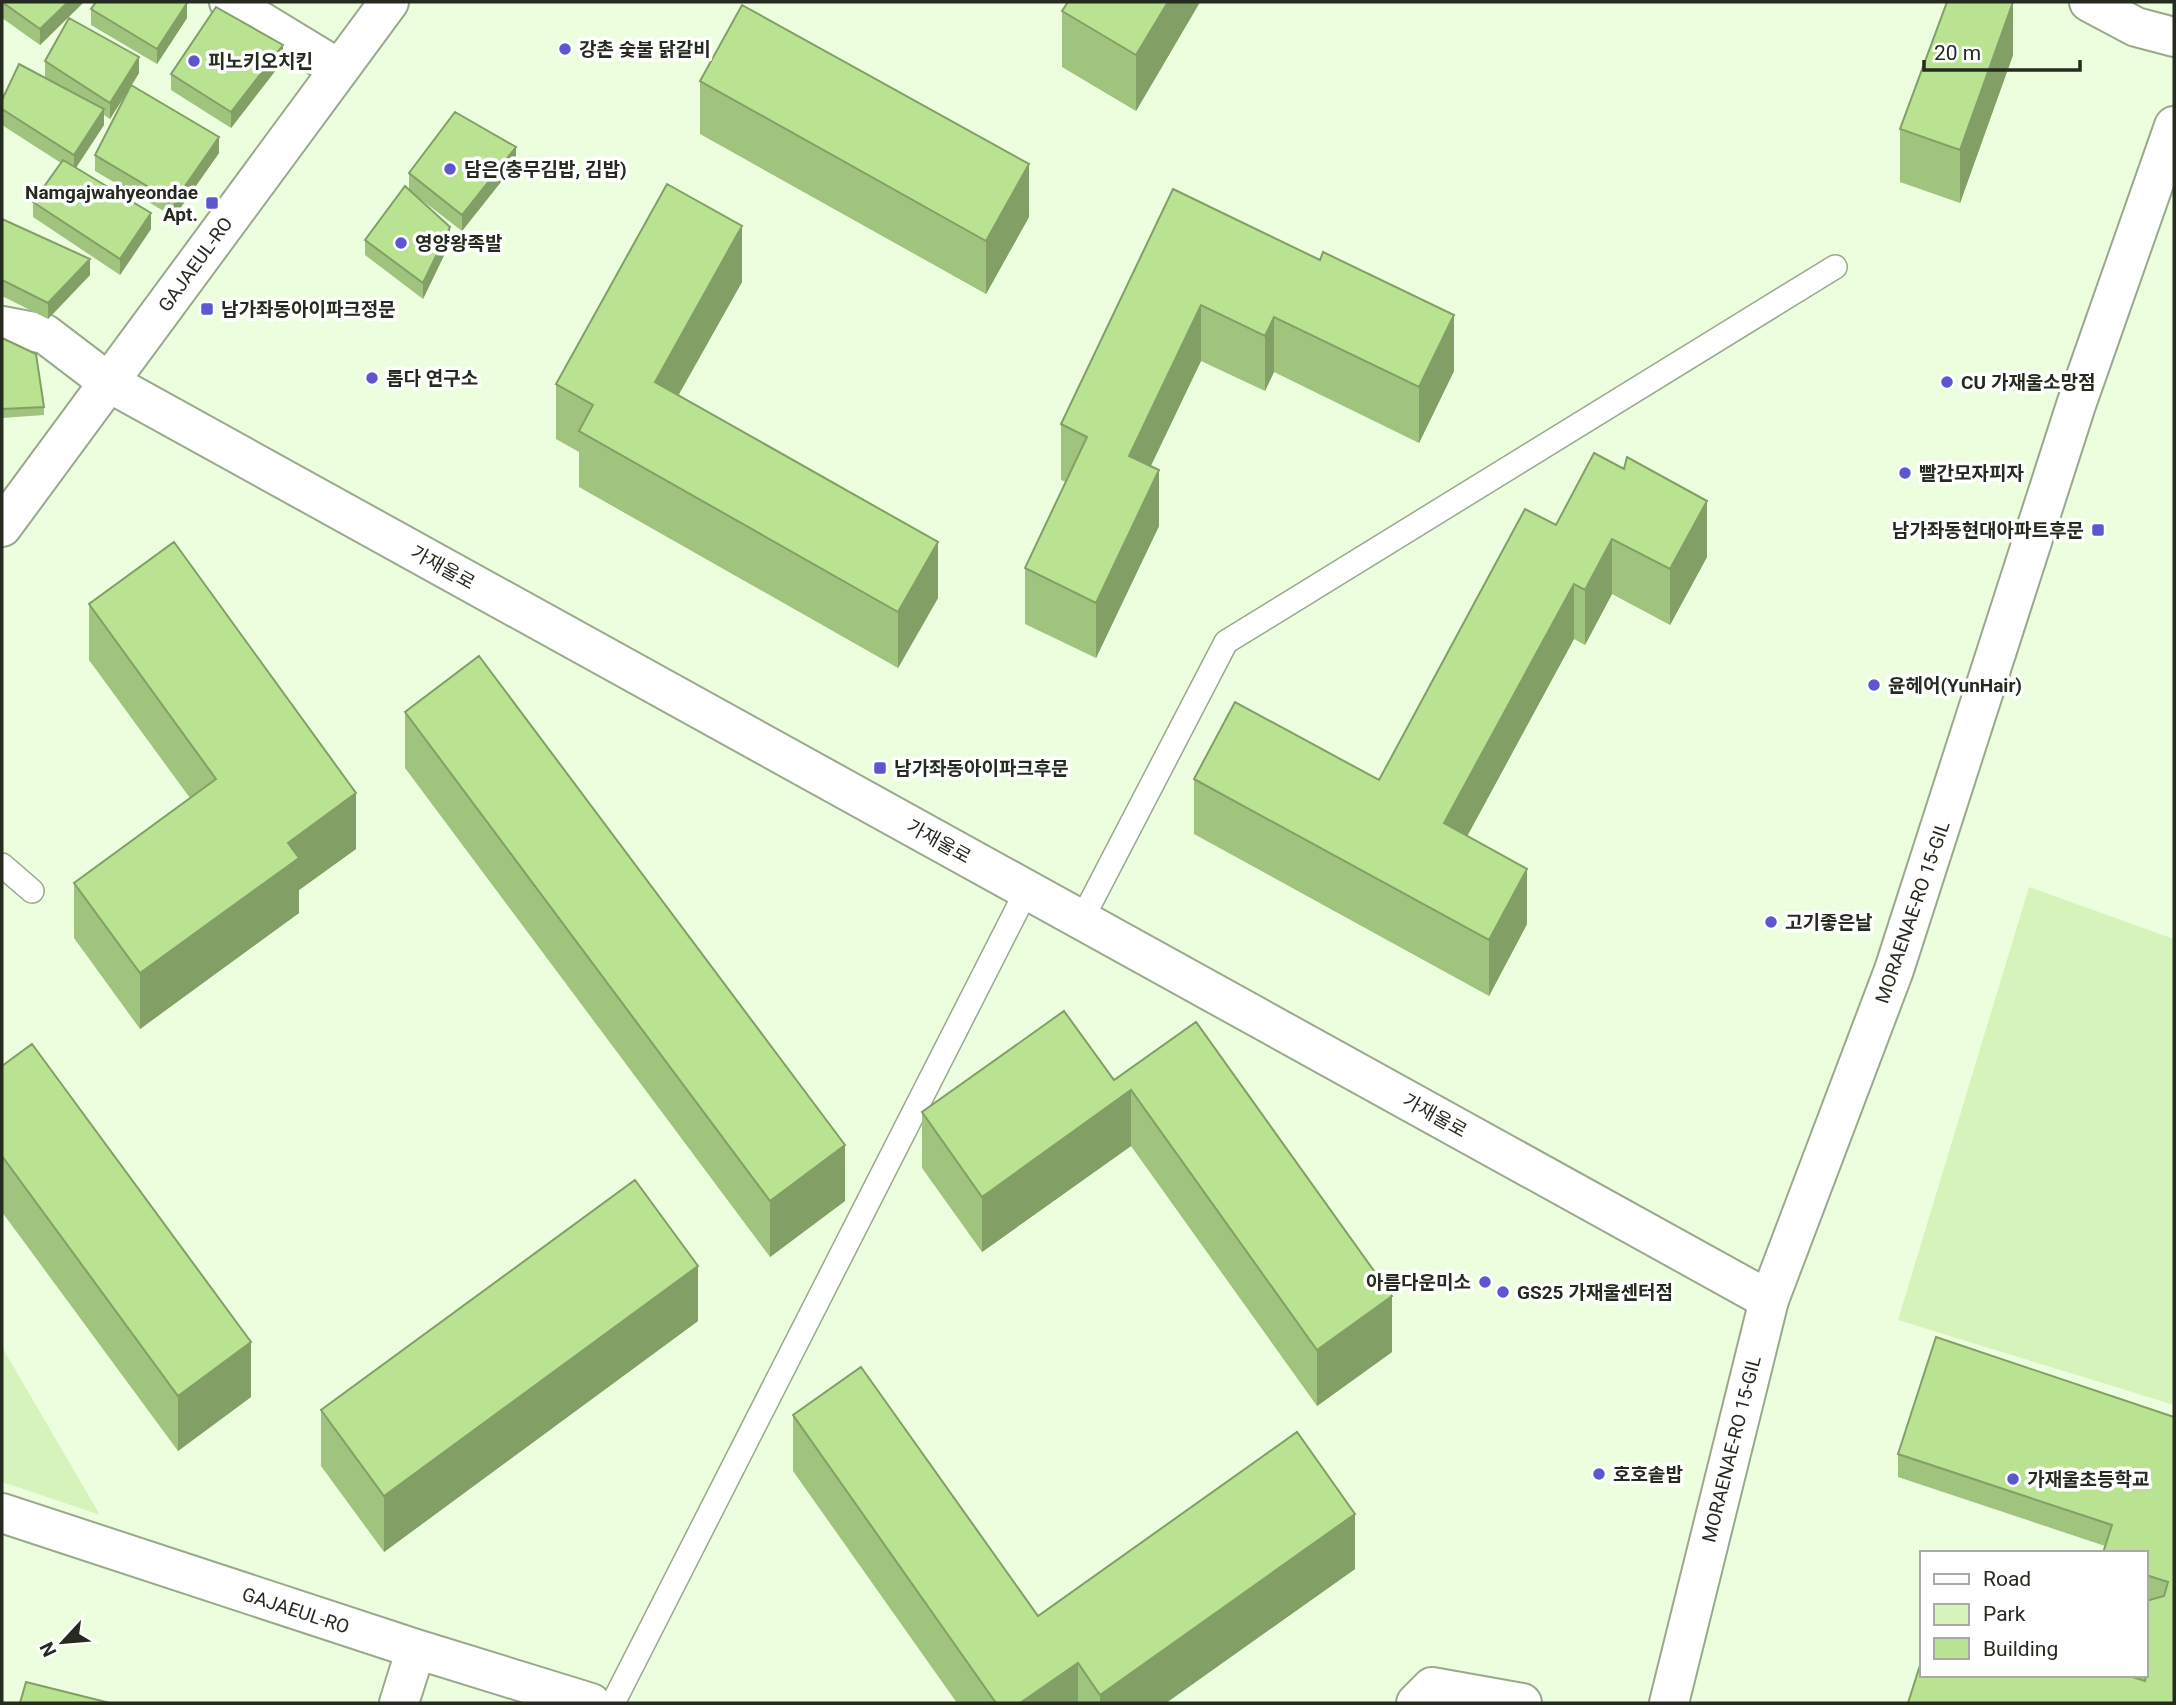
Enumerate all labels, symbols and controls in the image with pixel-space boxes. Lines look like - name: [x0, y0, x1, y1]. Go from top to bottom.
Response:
- scale bar: [1924, 28, 2080, 72]
- place label: 강촌 숯불 닭갈비: [579, 38, 711, 61]
- marker: 강촌 숯불 닭갈비: [557, 41, 573, 57]
- text: 20 m: [1934, 41, 1981, 65]
- place label: 피노키오치킨: [208, 50, 313, 73]
- marker: 피노키오치킨: [186, 53, 202, 69]
- place label: 담은(충무김밥, 김밥): [464, 158, 627, 181]
- marker: 담은(충무김밥, 김밥): [442, 161, 458, 177]
- place label: Namgajwahyeondae Apt.: [25, 181, 198, 226]
- marker: Namgajwahyeondae Apt.: [204, 195, 220, 211]
- street label: GAJAEUL-RO: [153, 212, 237, 316]
- place label: 영양왕족발: [415, 232, 502, 255]
- marker: 영양왕족발: [393, 235, 409, 251]
- place label: 남가좌동아이파크정문: [221, 298, 396, 321]
- marker: 남가좌동아이파크정문: [199, 301, 215, 317]
- place label: 롭다 연구소: [386, 367, 478, 390]
- marker: 롭다 연구소: [364, 370, 380, 386]
- place label: CU 가재울소망점: [1961, 371, 2096, 394]
- marker: CU 가재울소망점: [1939, 374, 1955, 390]
- place label: 빨간모자피자: [1919, 462, 2024, 485]
- marker: 빨간모자피자: [1897, 465, 1913, 481]
- place label: 남가좌동현대아파트후문: [1892, 519, 2084, 542]
- marker: 남가좌동현대아파트후문: [2090, 522, 2106, 538]
- street label: 가재울로: [407, 540, 479, 594]
- place label: 윤헤어(YunHair): [1888, 674, 2022, 697]
- marker: 윤헤어(YunHair): [1866, 677, 1882, 693]
- place label: 남가좌동아이파크후문: [894, 757, 1069, 780]
- marker: 남가좌동아이파크후문: [872, 760, 888, 776]
- street label: 가재울로: [903, 814, 975, 868]
- street label: MORAENAE-RO 15-GIL: [1870, 818, 1954, 1006]
- place label: 고기좋은날: [1785, 911, 1872, 934]
- marker: 고기좋은날: [1763, 914, 1779, 930]
- street label: 가재울로: [1399, 1088, 1471, 1142]
- place label: 아름다운미소: [1366, 1271, 1471, 1294]
- marker: 아름다운미소: [1477, 1274, 1493, 1290]
- place label: GS25 가재울센터점: [1517, 1281, 1673, 1304]
- marker: GS25 가재울센터점: [1495, 1284, 1511, 1300]
- street label: MORAENAE-RO 15-GIL: [1697, 1354, 1766, 1545]
- place label: 호호솥밥: [1613, 1463, 1683, 1486]
- marker: 호호솥밥: [1591, 1466, 1607, 1482]
- place label: 가재울초등학교: [2027, 1468, 2149, 1491]
- marker: 가재울초등학교: [2005, 1471, 2021, 1487]
- legend: [1920, 1551, 2148, 1677]
- text: Road: [1983, 1567, 2031, 1591]
- street label: GAJAEUL-RO: [239, 1582, 352, 1639]
- text: Park: [1983, 1602, 2026, 1626]
- north arrow: [28, 1607, 98, 1677]
- text: Building: [1983, 1637, 2058, 1661]
- text: N: [35, 1638, 61, 1660]

